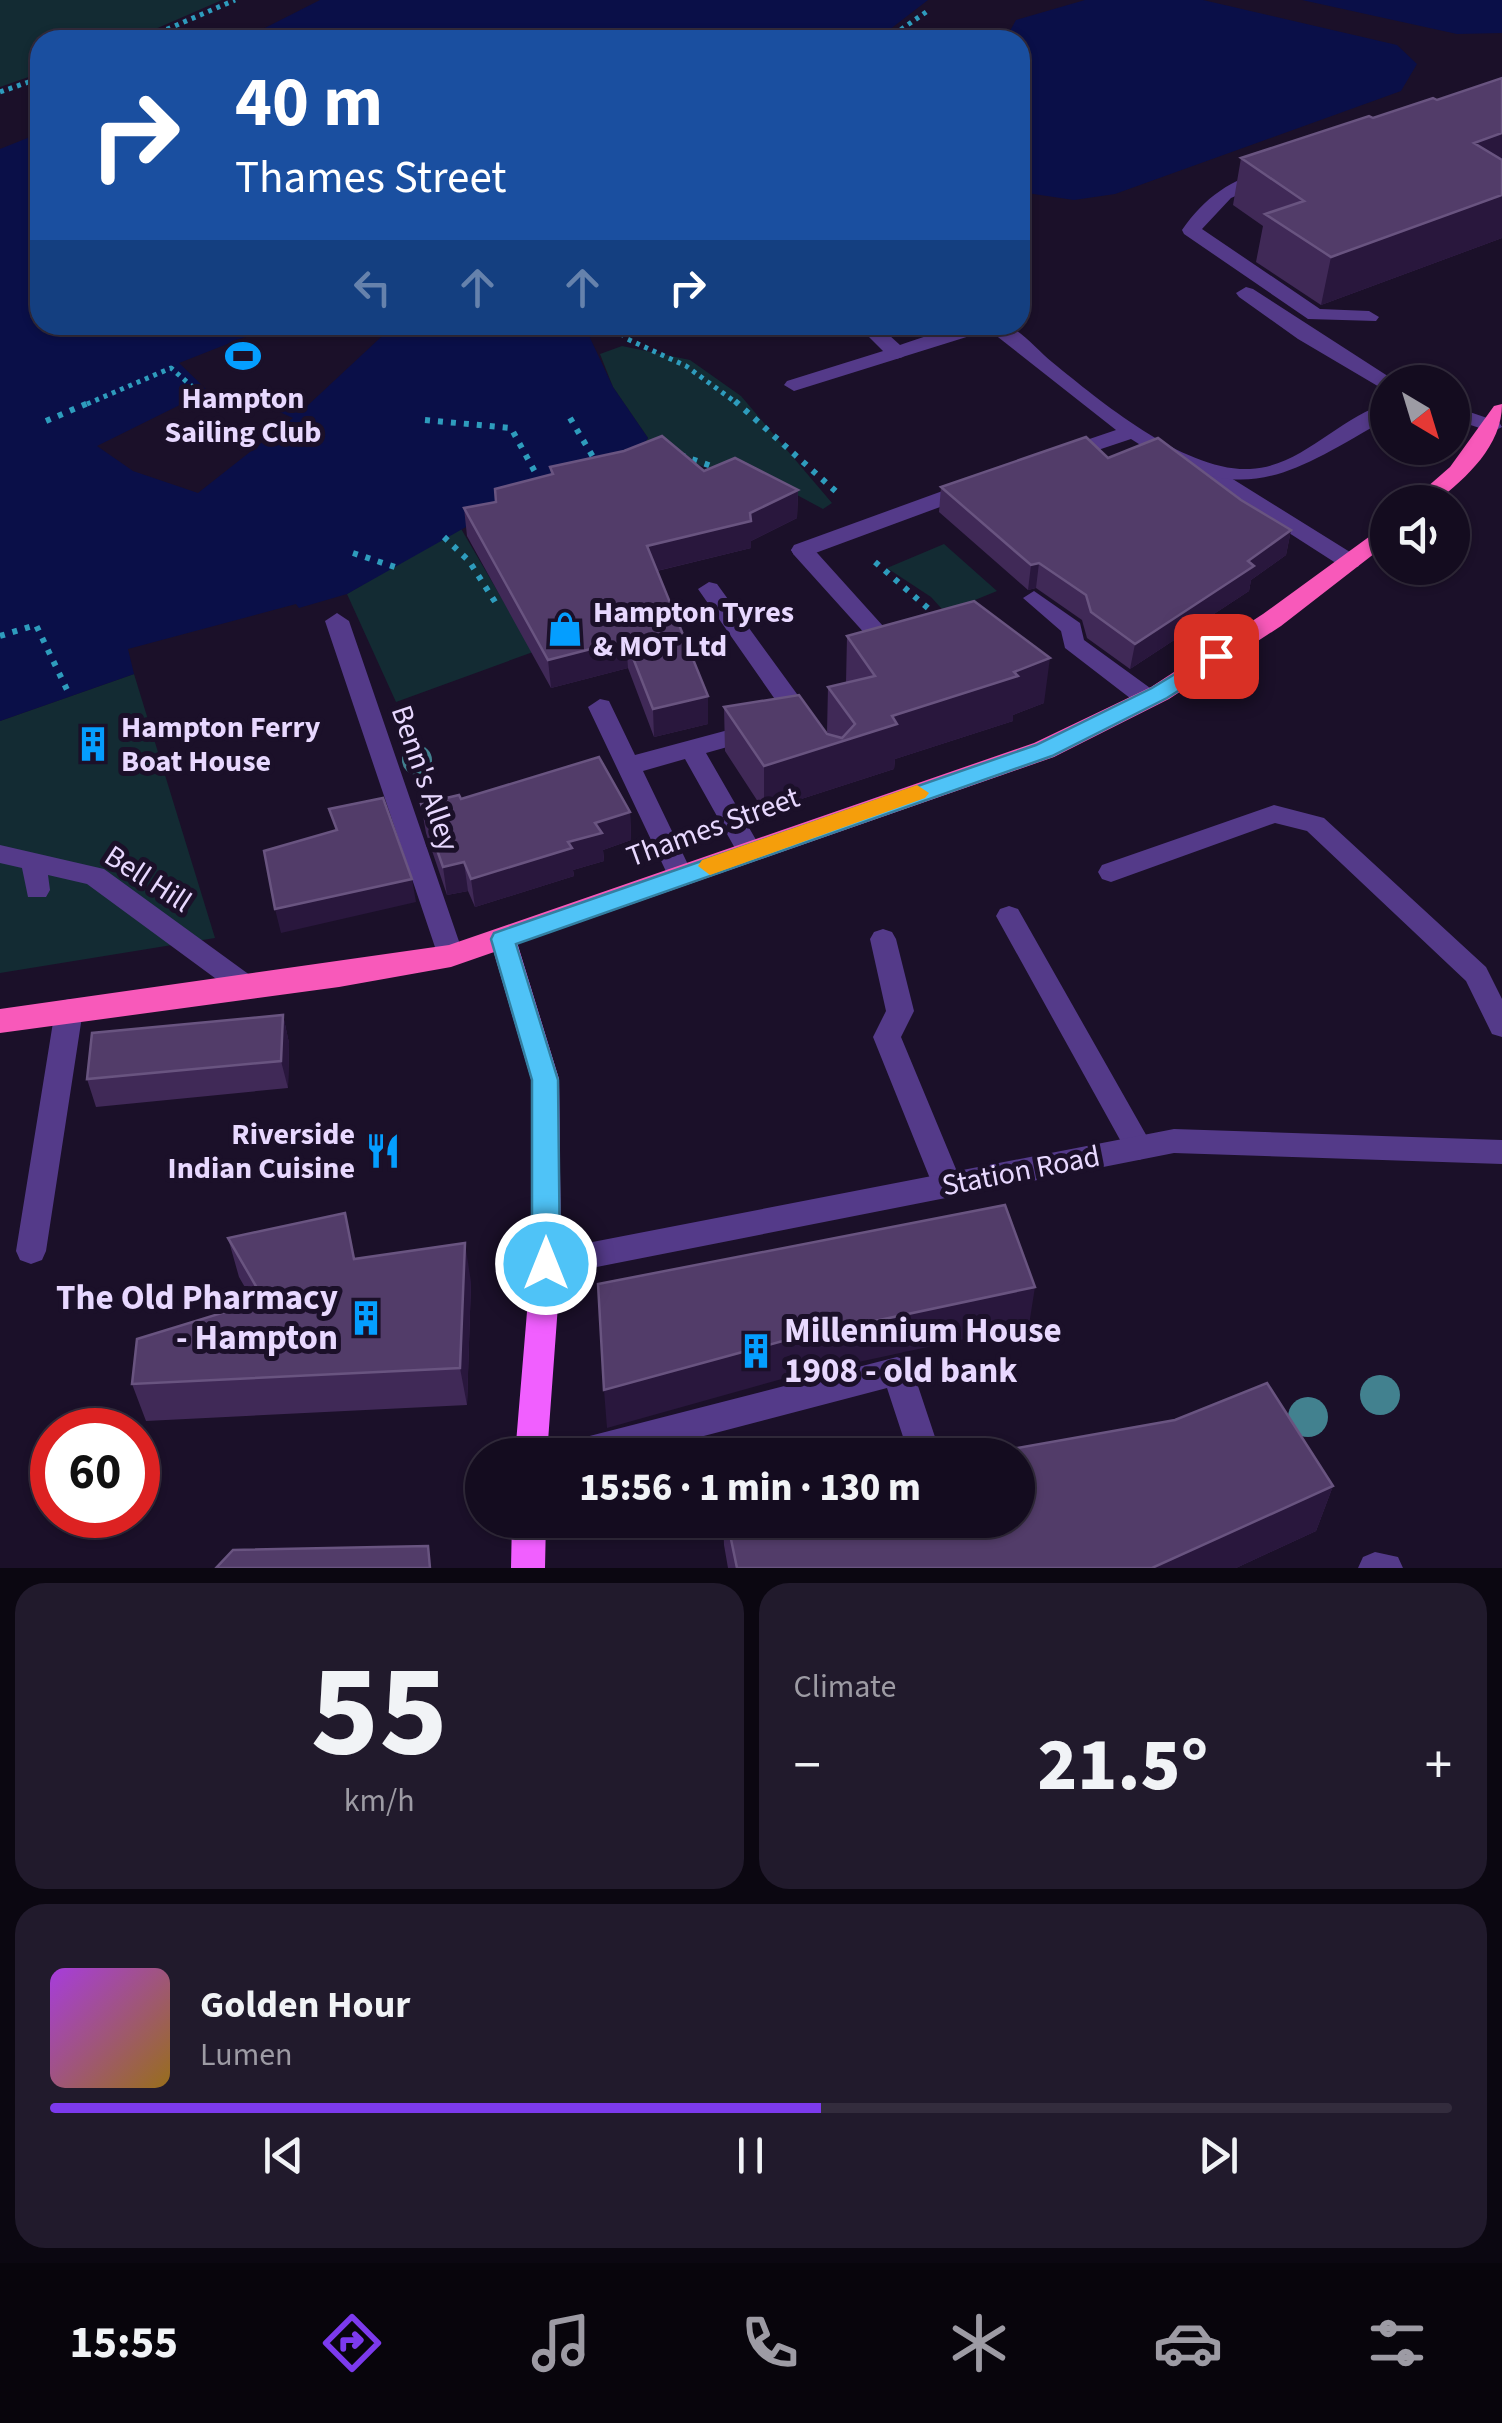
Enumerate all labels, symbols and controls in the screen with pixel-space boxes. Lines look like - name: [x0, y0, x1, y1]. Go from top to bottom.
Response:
- text: 40 m: [235, 53, 383, 153]
- icon: right: [70, 70, 200, 200]
- text: Thames Street: [235, 146, 507, 210]
- icon: left: [345, 260, 400, 315]
- icon: ahead: [450, 260, 505, 315]
- icon: ahead: [555, 260, 610, 315]
- icon: right: [660, 260, 715, 315]
- sports icon: Hampton Sailing Club: [224, 337, 262, 375]
- north arrow: [1370, 365, 1470, 465]
- map controls: [1370, 365, 1470, 585]
- place label: Hampton Sailing Club: [164, 377, 322, 454]
- button: sound: [1370, 485, 1470, 585]
- place label: Hampton Tyres & MOT Ltd: [593, 591, 794, 668]
- shop icon: Hampton Tyres & MOT Ltd: [546, 610, 584, 648]
- pin: [1174, 614, 1259, 699]
- icon: arrive: [1189, 629, 1244, 684]
- street label: Benn's Alley: [380, 699, 470, 857]
- place label: Hampton Ferry Boat House: [121, 706, 321, 783]
- building icon: Hampton Ferry Boat House: [74, 725, 112, 763]
- street label: Thames Street: [621, 776, 805, 878]
- street label: Bell Hill: [96, 835, 200, 923]
- place label: Riverside Indian Cuisine: [168, 1113, 355, 1190]
- restaurant icon: Riverside Indian Cuisine: [364, 1132, 402, 1170]
- street label: Station Road: [938, 1135, 1104, 1207]
- position arrow: [494, 1212, 598, 1316]
- place label: The Old Pharmacy - Hampton: [56, 1273, 338, 1363]
- building icon: The Old Pharmacy - Hampton: [347, 1299, 385, 1337]
- place label: Millennium House 1908 - old bank: [784, 1306, 1062, 1396]
- building icon: Millennium House 1908 - old bank: [737, 1332, 775, 1370]
- speed limit sign: 60: [30, 1408, 160, 1538]
- text: 15:56 · 1 min · 130 m: [579, 1461, 921, 1515]
- text: 55: [311, 1620, 448, 1805]
- text: Climate: [794, 1664, 896, 1710]
- text: 21.5°: [1037, 1712, 1208, 1819]
- text: −: [794, 1727, 821, 1805]
- text: +: [1425, 1727, 1452, 1805]
- text: km/h: [344, 1778, 415, 1824]
- text: Golden Hour: [200, 1978, 410, 2032]
- text: Lumen: [200, 2032, 293, 2078]
- icon: previous: [256, 2128, 311, 2183]
- icon: pause: [723, 2128, 778, 2183]
- icon: next: [1191, 2128, 1246, 2183]
- icon: directions: [317, 2308, 387, 2378]
- icon: music: [526, 2308, 596, 2378]
- icon: phone: [735, 2308, 805, 2378]
- icon: climate: [944, 2308, 1014, 2378]
- icon: car: [1153, 2308, 1223, 2378]
- icon: filters: [1362, 2308, 1432, 2378]
- text: 15:55: [70, 2311, 178, 2375]

